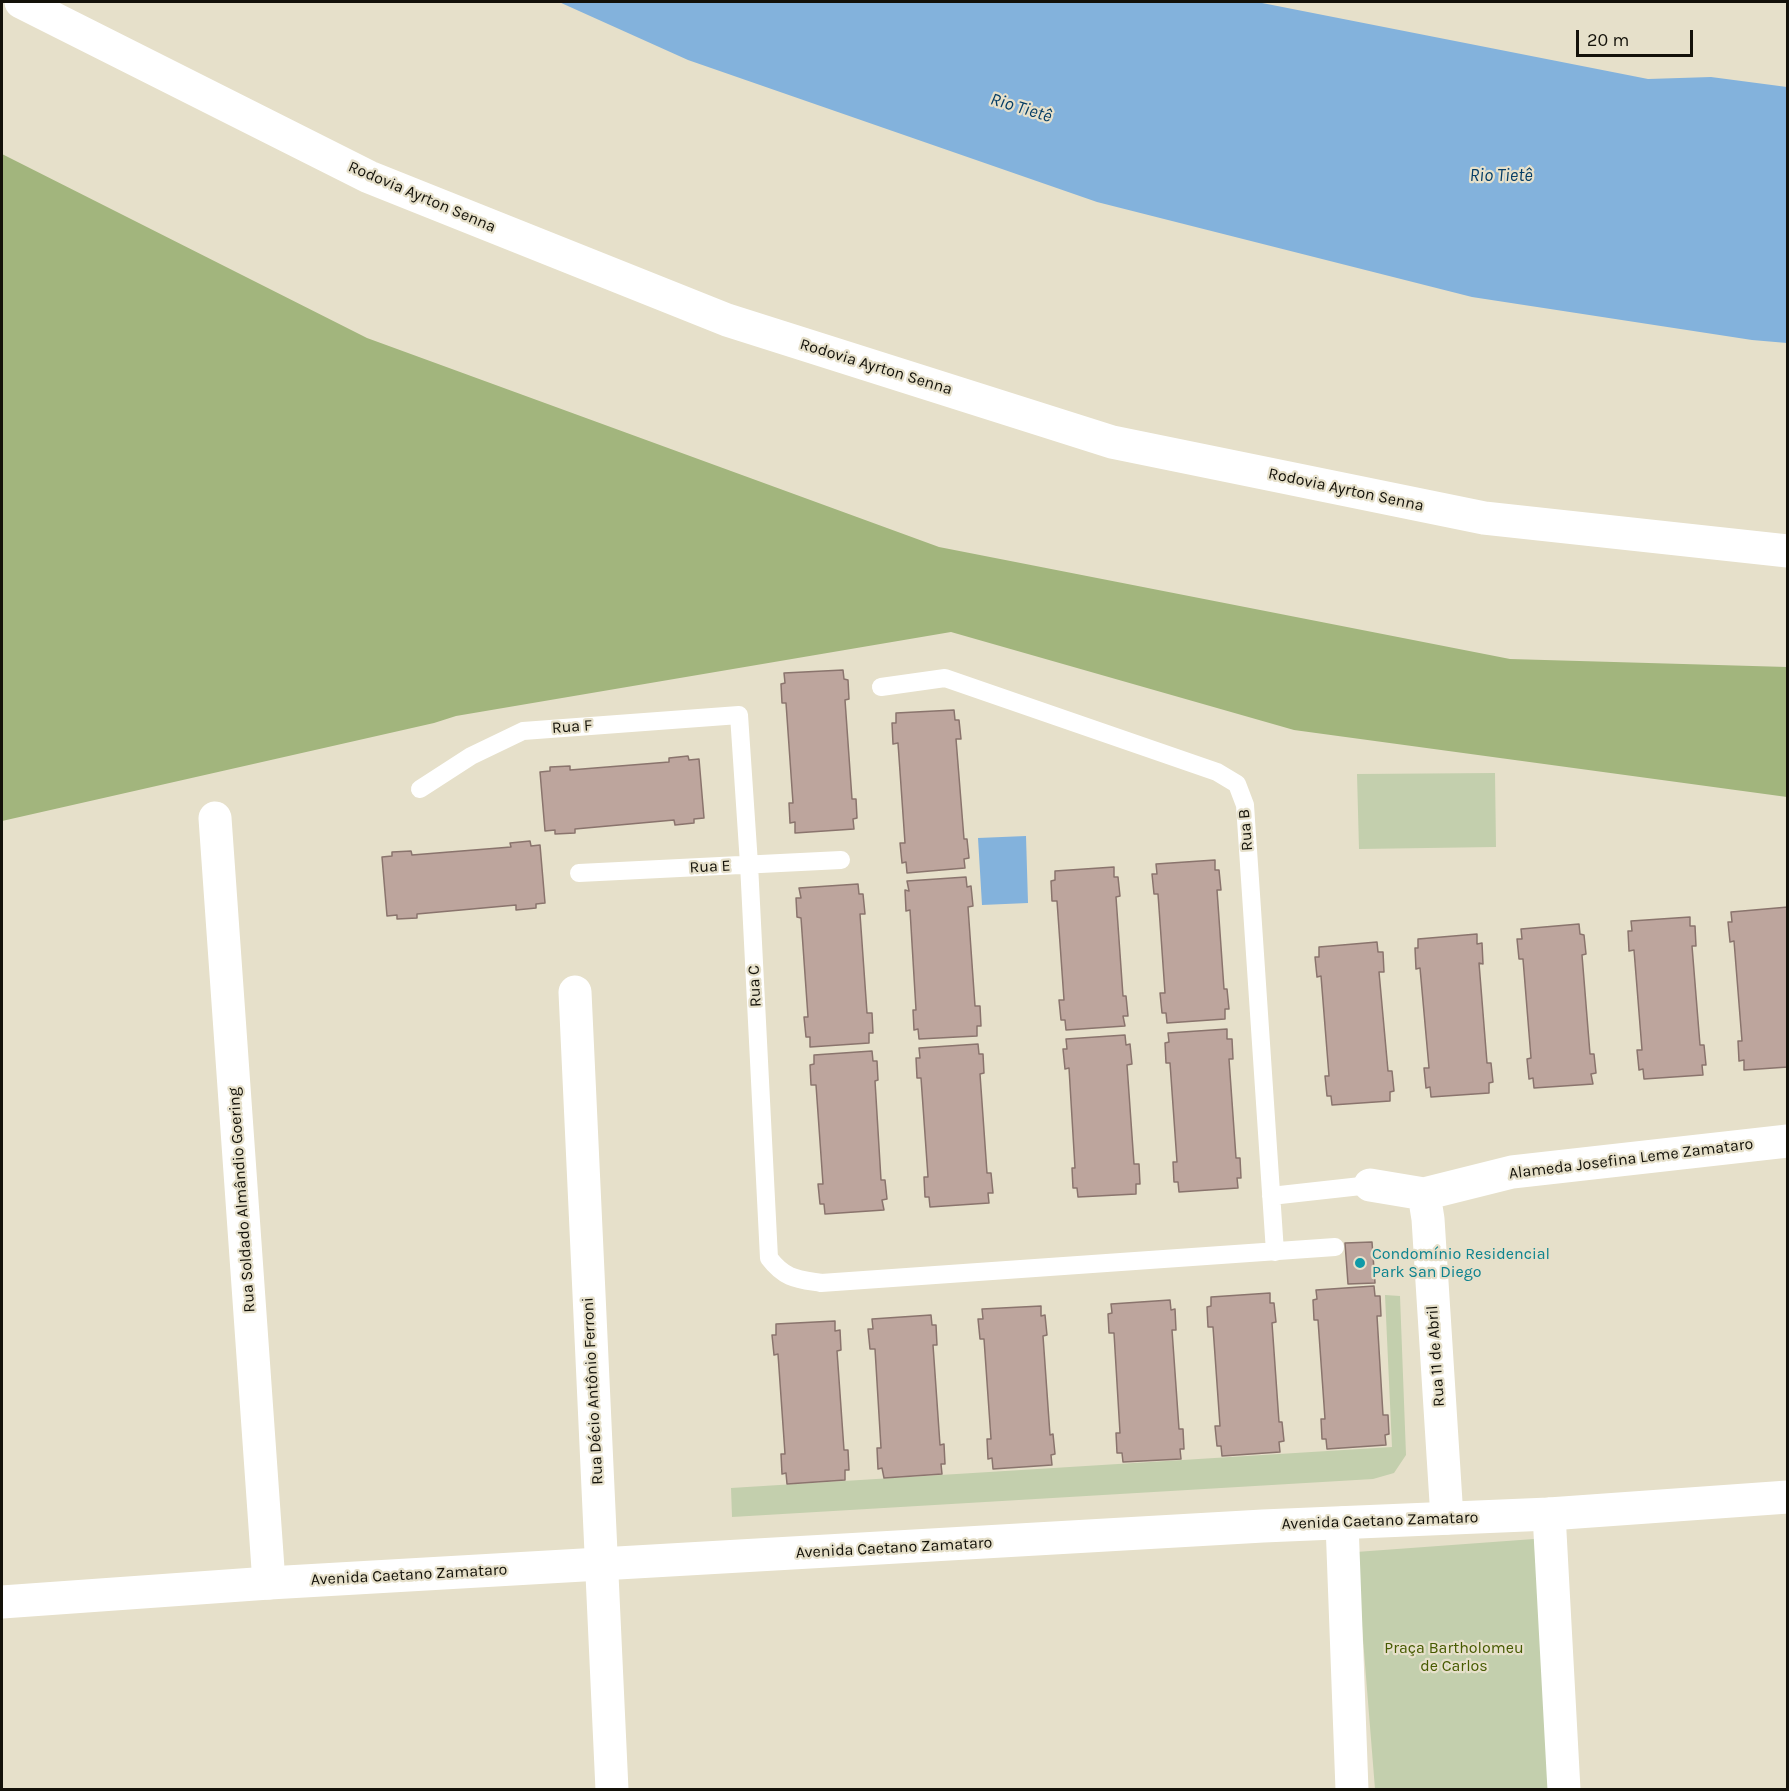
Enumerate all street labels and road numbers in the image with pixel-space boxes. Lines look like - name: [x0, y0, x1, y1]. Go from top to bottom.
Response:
- street label: Rodovia Ayrton Senna: [345, 157, 499, 237]
- street label: Rodovia Ayrton Senna: [797, 335, 955, 399]
- street label: Rodovia Ayrton Senna: [1267, 464, 1425, 516]
- street label: Rua F: [551, 716, 593, 738]
- street label: Rua B: [1235, 808, 1257, 852]
- street label: Rua E: [689, 856, 731, 878]
- street label: Rua C: [744, 965, 766, 1007]
- street label: Rua Soldado Almândio Goering: [225, 1087, 259, 1313]
- street label: Alameda Josefina Leme Zamataro: [1508, 1134, 1754, 1184]
- street label: Rua Décio Antônio Ferroni: [578, 1297, 608, 1485]
- street label: Rua 11 de Abril: [1423, 1305, 1449, 1407]
- street label: Avenida Caetano Zamataro: [1281, 1508, 1479, 1534]
- street label: Avenida Caetano Zamataro: [795, 1533, 993, 1563]
- street label: Avenida Caetano Zamataro: [310, 1560, 508, 1590]

